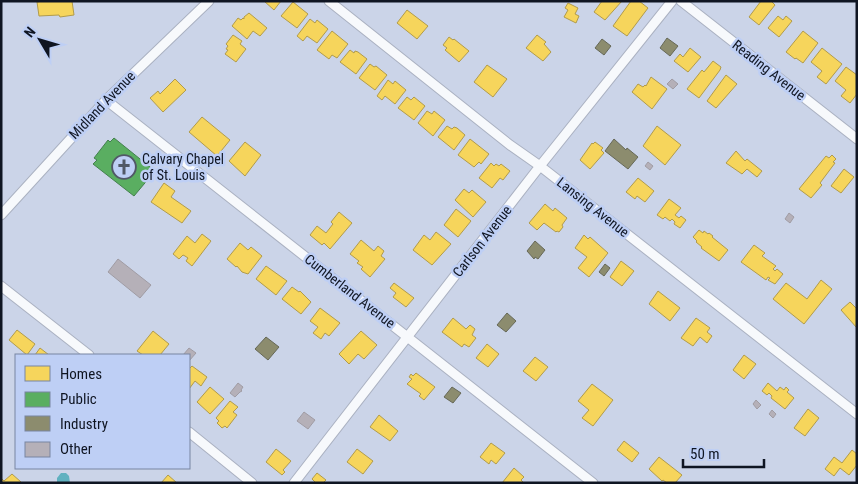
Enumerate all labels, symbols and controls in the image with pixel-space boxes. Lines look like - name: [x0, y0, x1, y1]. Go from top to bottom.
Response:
- north arrow: [15, 15, 65, 65]
- text: N: [21, 24, 39, 40]
- street label: Reading Avenue: [729, 37, 809, 104]
- street label: Midland Avenue: [66, 68, 139, 142]
- place label: Calvary Chapel of St. Louis: [142, 151, 224, 183]
- church icon: Calvary Chapel of St. Louis: [111, 154, 137, 180]
- street label: Lansing Avenue: [554, 174, 633, 240]
- street label: Carlson Avenue: [449, 202, 515, 280]
- street label: Cumberland Avenue: [302, 251, 399, 331]
- legend: [15, 354, 190, 469]
- text: Homes: [60, 365, 102, 383]
- text: Public: [60, 390, 97, 408]
- text: Industry: [60, 415, 108, 433]
- scale bar: [683, 436, 764, 468]
- text: Other: [60, 440, 93, 458]
- text: 50 m: [690, 445, 720, 463]

